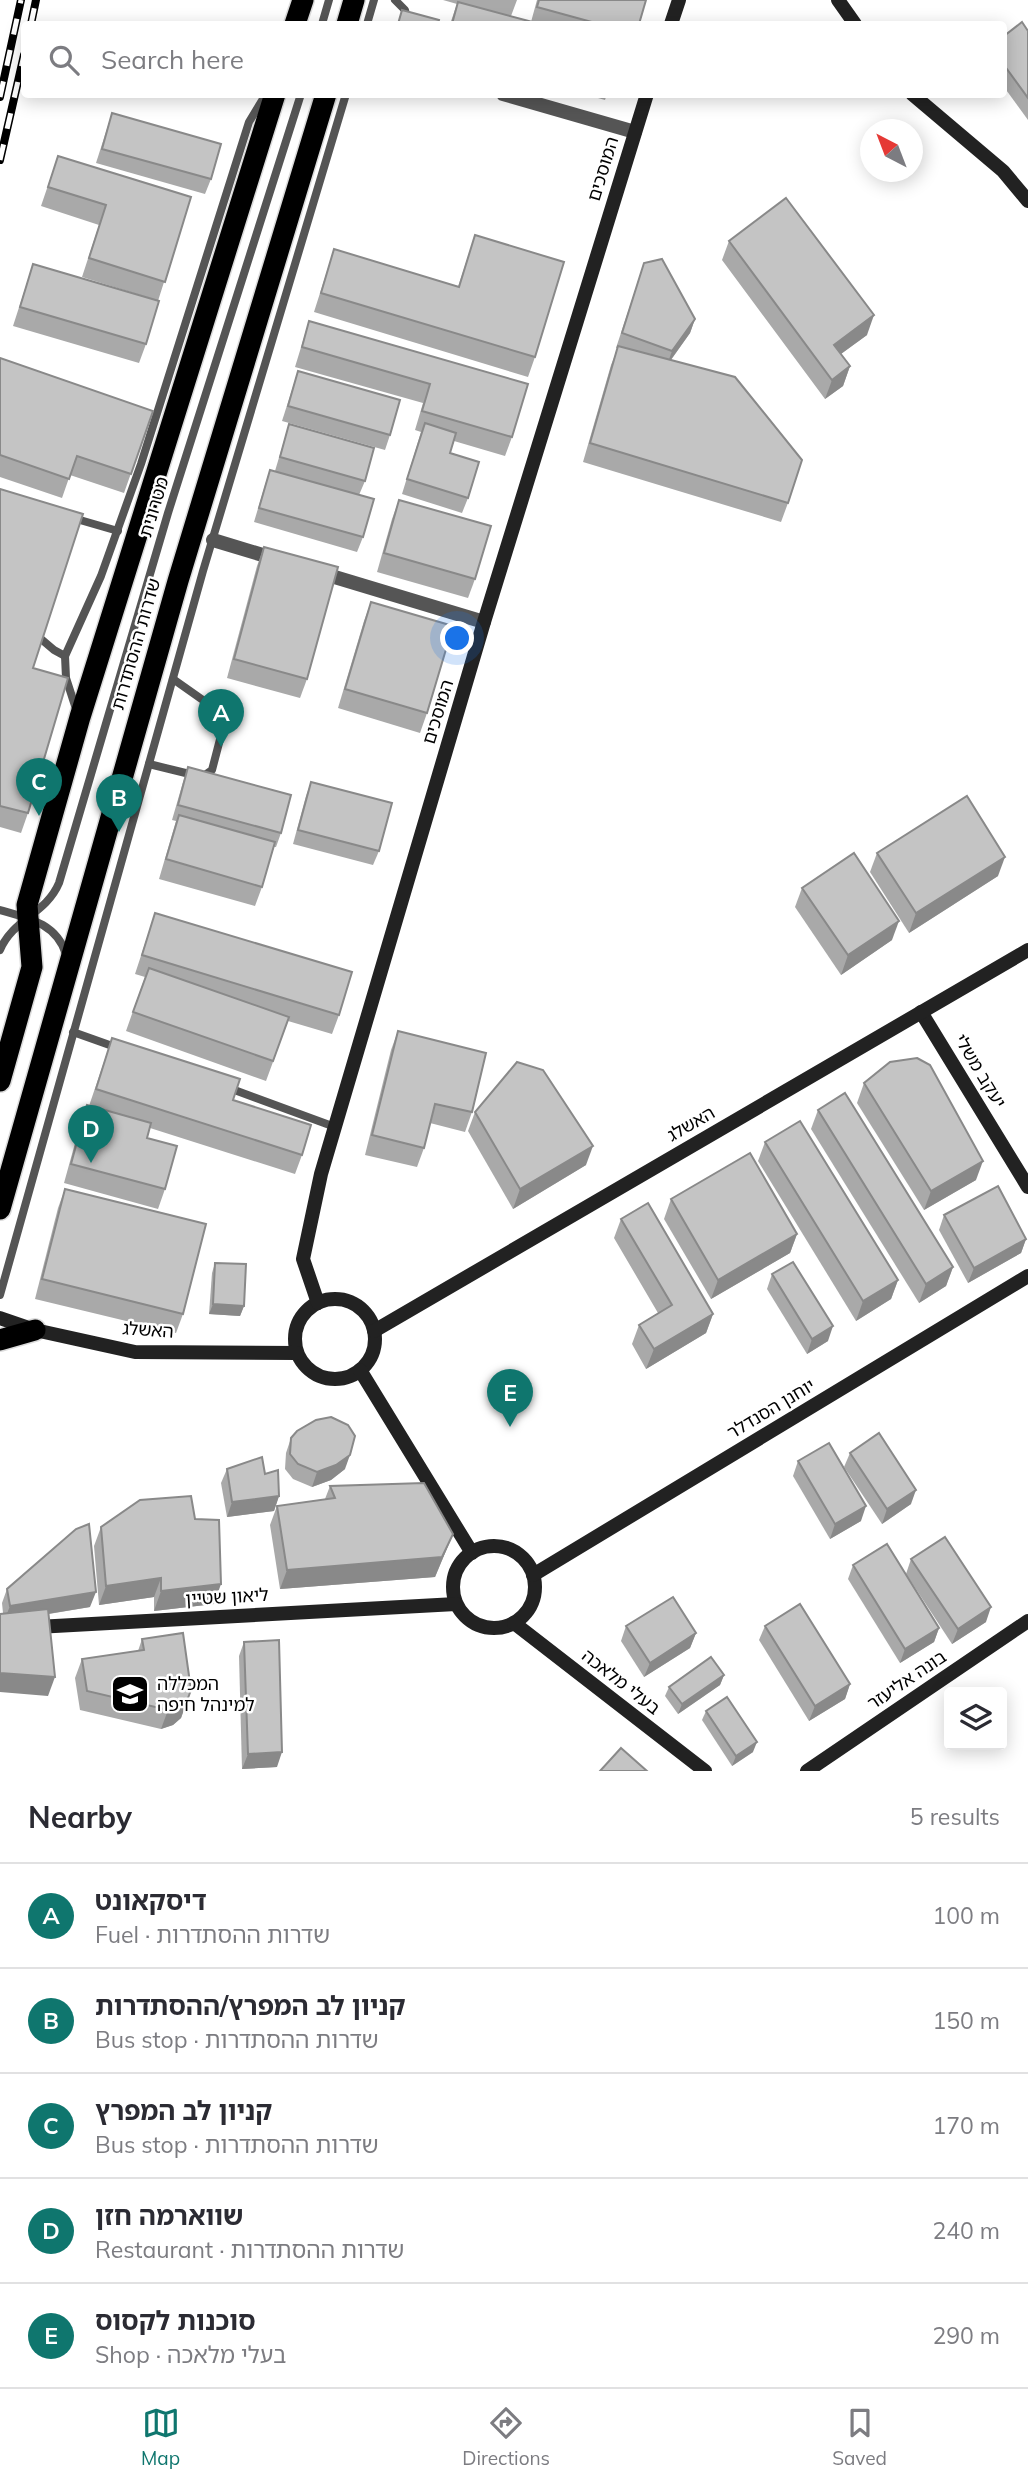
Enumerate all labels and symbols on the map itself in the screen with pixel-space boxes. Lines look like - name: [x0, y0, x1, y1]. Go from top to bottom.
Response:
- north arrow: [860, 119, 923, 182]
- street label: המוסכים: [582, 134, 623, 204]
- street label: מטרונית: [133, 474, 174, 540]
- street label: שדרות ההסתדרות: [106, 575, 165, 712]
- your location: [440, 621, 474, 655]
- street label: המוסכים: [417, 677, 458, 747]
- pin: A: [198, 689, 244, 747]
- pin: C: [16, 758, 62, 816]
- pin: B: [96, 774, 142, 832]
- street label: יעקב משלי: [949, 1030, 1011, 1112]
- street label: האשלג: [663, 1101, 719, 1146]
- pin: D: [68, 1105, 114, 1163]
- street label: האשלג: [122, 1316, 175, 1343]
- pin: E: [487, 1369, 533, 1427]
- street label: יוחנן הסנדלר: [723, 1373, 819, 1444]
- street label: ליאון שטיין: [185, 1583, 269, 1610]
- street label: בעלי מלאכה: [577, 1644, 665, 1719]
- street label: בונה אליעזר: [863, 1645, 951, 1714]
- place label: המכללה למינהל חיפה: [157, 1672, 255, 1716]
- school or university icon: המכללה למינהל חיפה: [109, 1673, 151, 1715]

